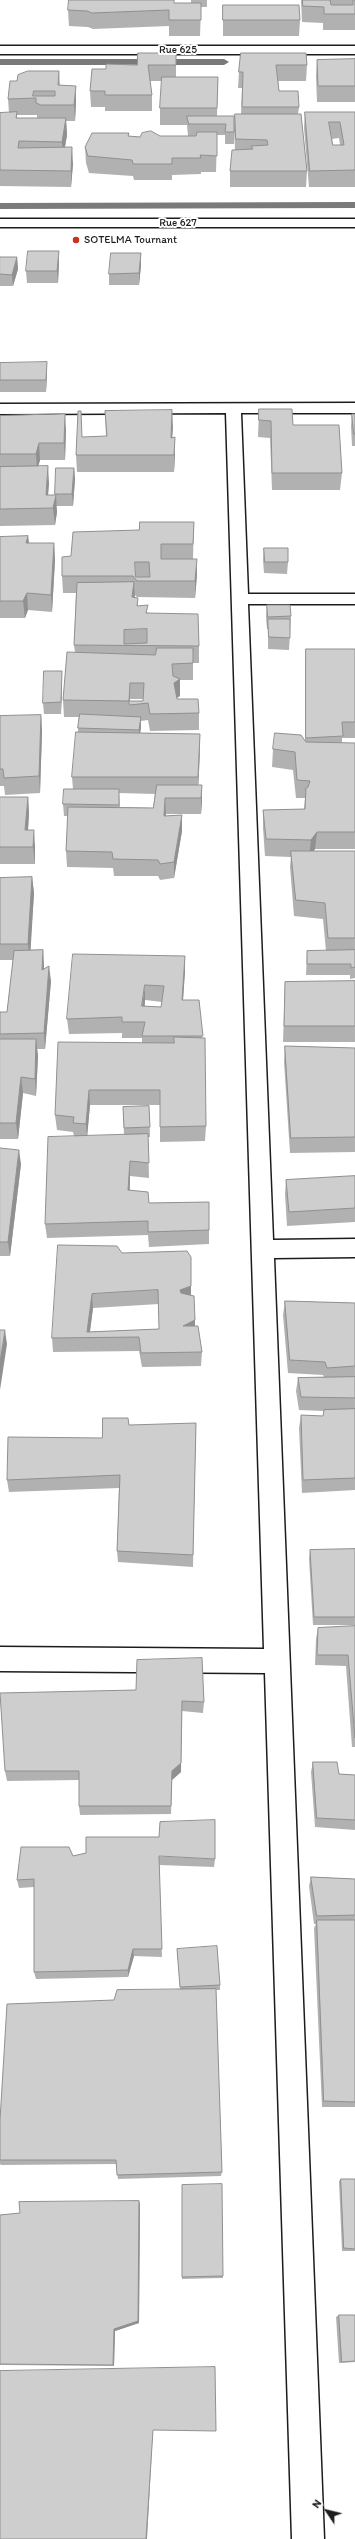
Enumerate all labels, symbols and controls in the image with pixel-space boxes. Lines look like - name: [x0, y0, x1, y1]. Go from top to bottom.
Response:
- street label: Rue 625: [159, 43, 197, 57]
- street label: Rue 627: [159, 216, 197, 230]
- place label: SOTELMA Tournant: [84, 233, 177, 247]
- marker: SOTELMA Tournant: [71, 235, 81, 245]
- north arrow: [307, 2491, 347, 2531]
- text: N: [309, 2497, 324, 2511]

